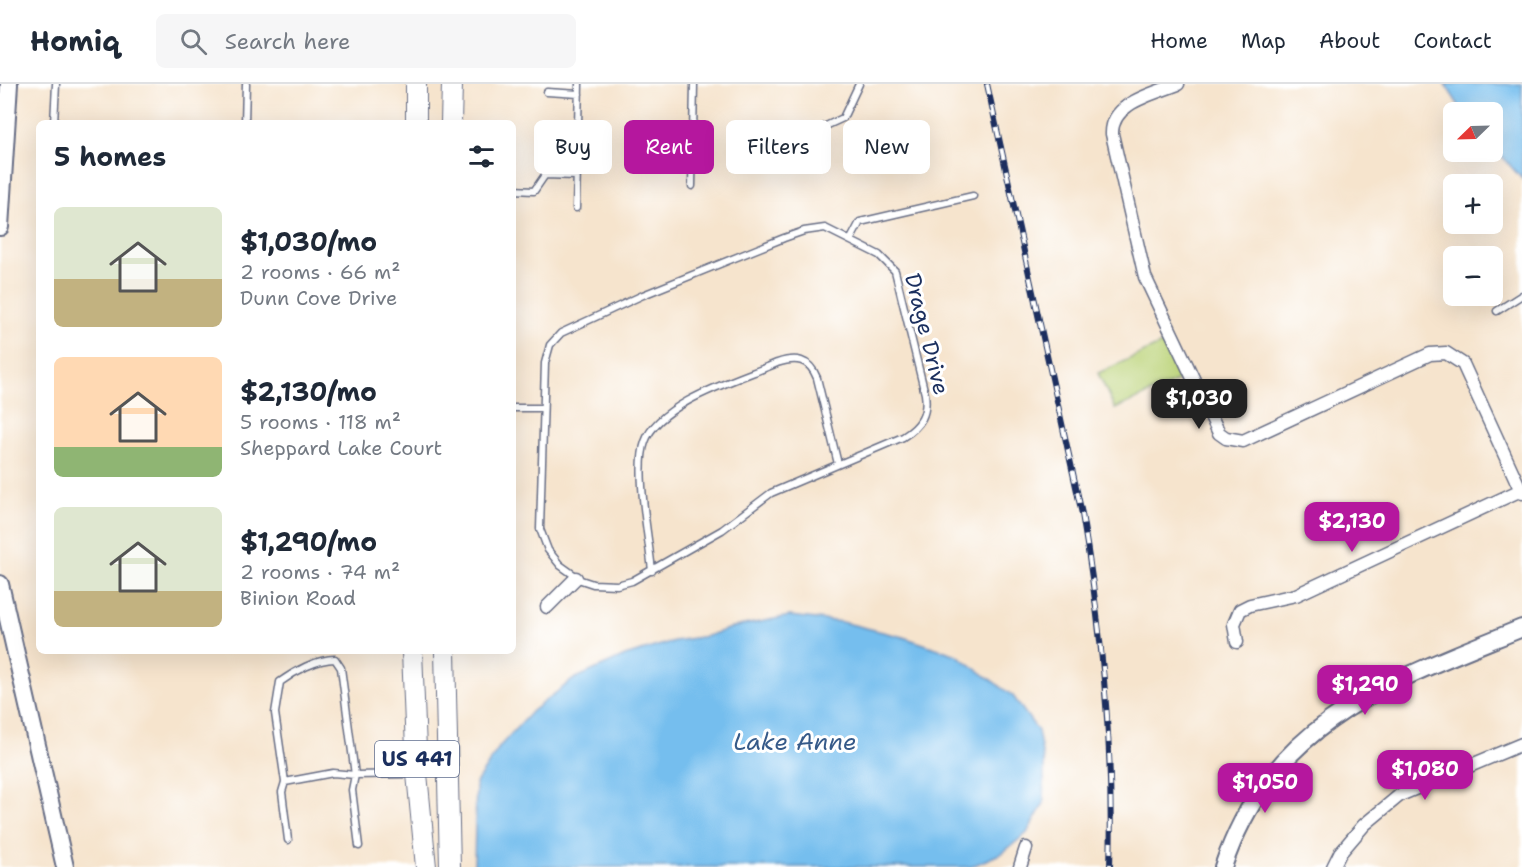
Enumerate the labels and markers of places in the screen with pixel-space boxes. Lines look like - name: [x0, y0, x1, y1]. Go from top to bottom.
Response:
- pin: $1,030: [1150, 379, 1248, 430]
- pin: $2,130: [1303, 502, 1401, 553]
- pin: $1,290: [1316, 665, 1414, 716]
- pin: $1,080: [1376, 750, 1474, 801]
- pin: $1,050: [1216, 763, 1314, 814]

